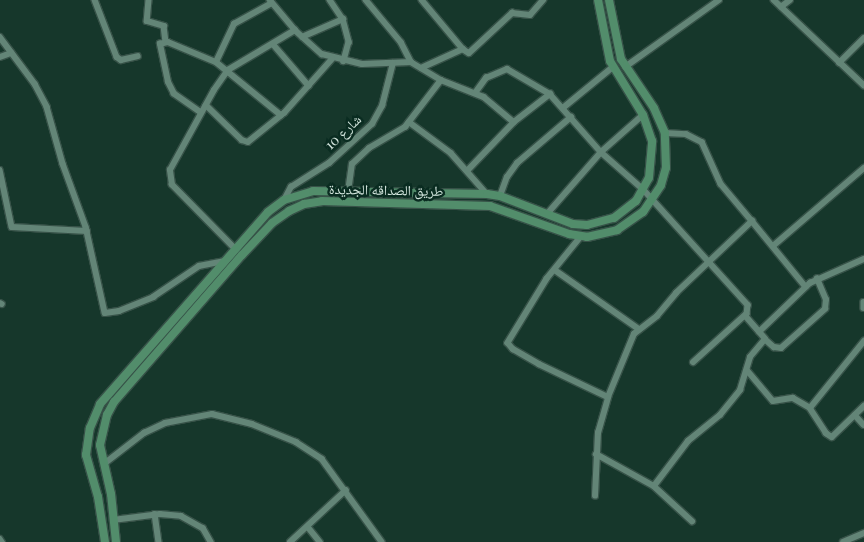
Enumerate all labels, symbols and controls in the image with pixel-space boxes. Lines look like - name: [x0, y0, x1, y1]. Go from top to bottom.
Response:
- street label: شارع 10: [321, 111, 365, 153]
- street label: طريق الصداقه الجديدة: [329, 181, 443, 199]

